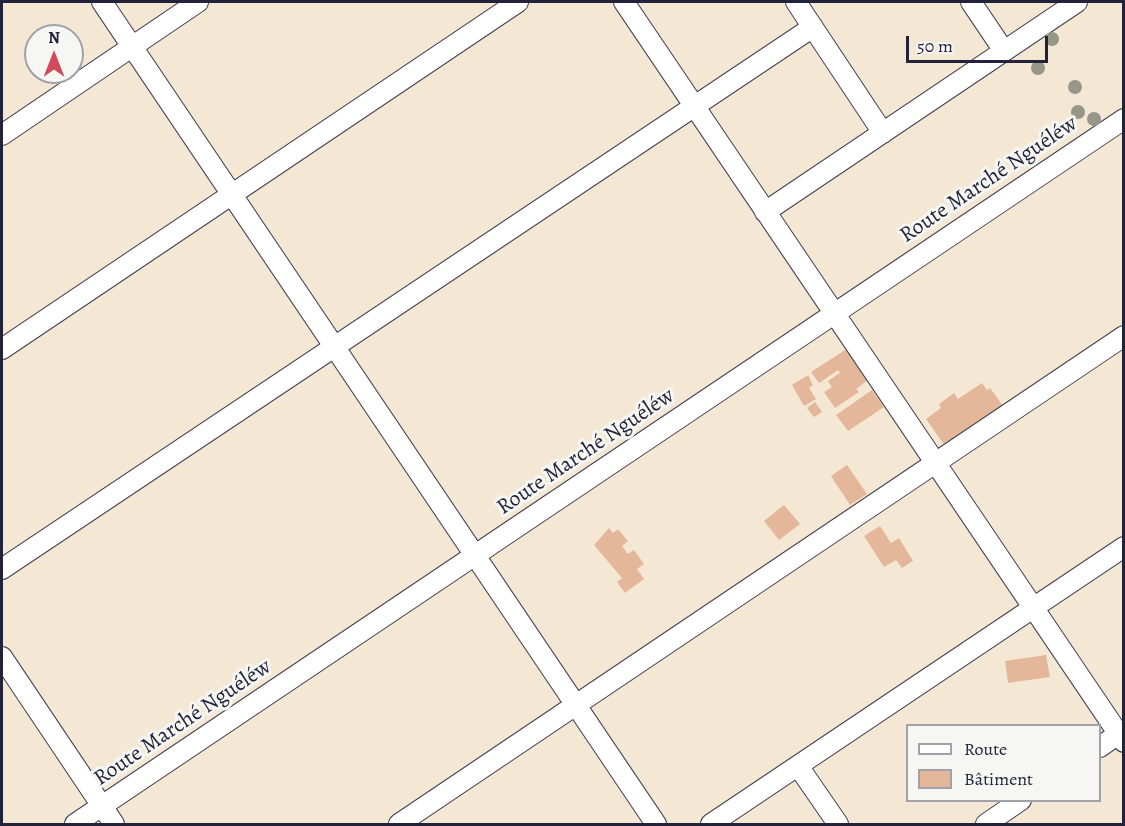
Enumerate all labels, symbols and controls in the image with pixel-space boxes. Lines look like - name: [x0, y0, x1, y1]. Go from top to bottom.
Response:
- north arrow: [24, 24, 84, 84]
- scale bar: [909, 24, 1052, 62]
- text: N: [48, 27, 60, 49]
- text: 50 m: [917, 34, 953, 58]
- street label: Route Marché Nguéléw: [895, 111, 1083, 249]
- street label: Route Marché Nguéléw: [492, 383, 680, 521]
- street label: Route Marché Nguéléw: [89, 654, 277, 792]
- legend: [906, 724, 1101, 802]
- text: Route: [964, 737, 1007, 761]
- text: Bâtiment: [964, 767, 1033, 791]

